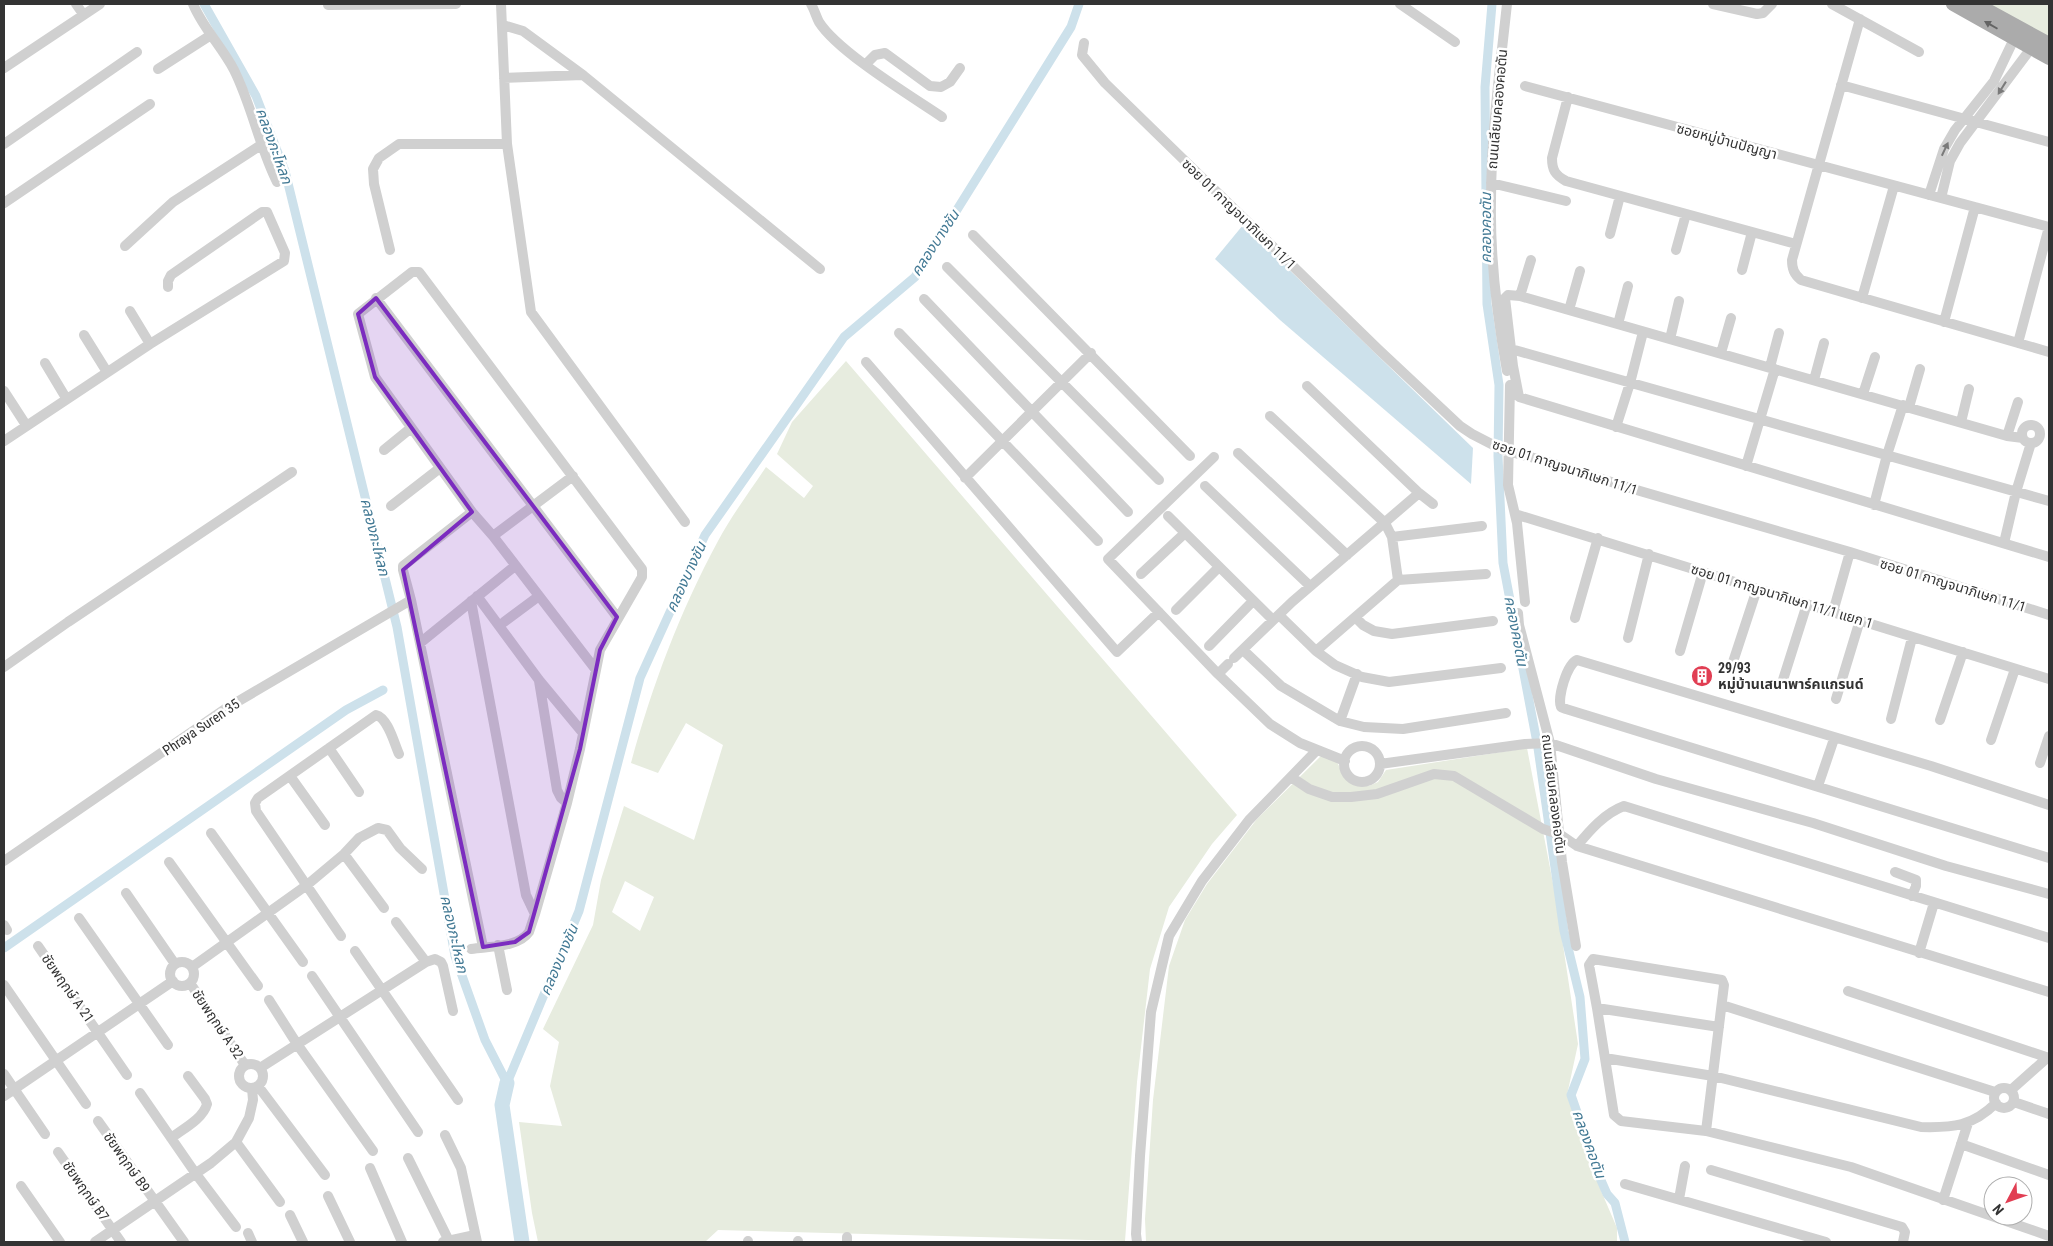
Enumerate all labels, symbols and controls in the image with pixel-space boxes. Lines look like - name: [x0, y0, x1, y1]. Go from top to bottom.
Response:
- one-way arrow: [1985, 21, 1998, 30]
- street label: ถนนเลียบคลองคอตัน: [1484, 48, 1510, 170]
- one-way arrow: [1997, 81, 2006, 94]
- water label: คลองกะโหลก: [252, 106, 296, 187]
- street label: ซอยหมู่บ้านปัญญา: [1675, 120, 1779, 163]
- one-way arrow: [1941, 142, 1949, 156]
- street label: ซอย 01 กาญจนาภิเษก 11/1: [1179, 156, 1299, 272]
- water label: คลองคอตัน: [1477, 192, 1495, 264]
- water label: คลองบางชัน: [907, 206, 963, 279]
- street label: ซอย 01 กาญจนาภิเษก 11/1: [1490, 436, 1640, 498]
- water label: คลองกะโหลก: [357, 496, 394, 579]
- water label: คลองบางชัน: [662, 538, 710, 615]
- street label: ซอย 01 กาญจนาภิเษก 11/1: [1878, 555, 2028, 615]
- street label: ซอย 01 กาญจนาภิเษก 11/1 แยก 1: [1689, 561, 1875, 631]
- water label: คลองคอตัน: [1500, 594, 1532, 668]
- place label: 29/93 หมู่บ้านเสนาพาร์คแกรนด์: [1718, 660, 1864, 694]
- building icon: 29/93 หมู่บ้านเสนาพาร์คแกรนด์: [1690, 664, 1714, 688]
- street label: Phraya Suren 35: [160, 695, 243, 759]
- street label: ถนนเลียบคลองคอตัน: [1539, 733, 1569, 855]
- water label: คลองกะโหลก: [436, 893, 472, 976]
- water label: คลองบางชัน: [536, 921, 582, 998]
- street label: ชัยพฤกษ์ A 21: [39, 951, 97, 1025]
- street label: ชัยพฤกษ์ A 32: [189, 986, 247, 1062]
- water label: คลองคอตัน: [1568, 1108, 1610, 1181]
- street label: ชัยพฤกษ์ B9: [101, 1129, 153, 1195]
- street label: ชัยพฤกษ์ B7: [60, 1158, 112, 1224]
- north arrow: [1983, 1176, 2033, 1226]
- text: N: [1989, 1201, 2007, 1218]

